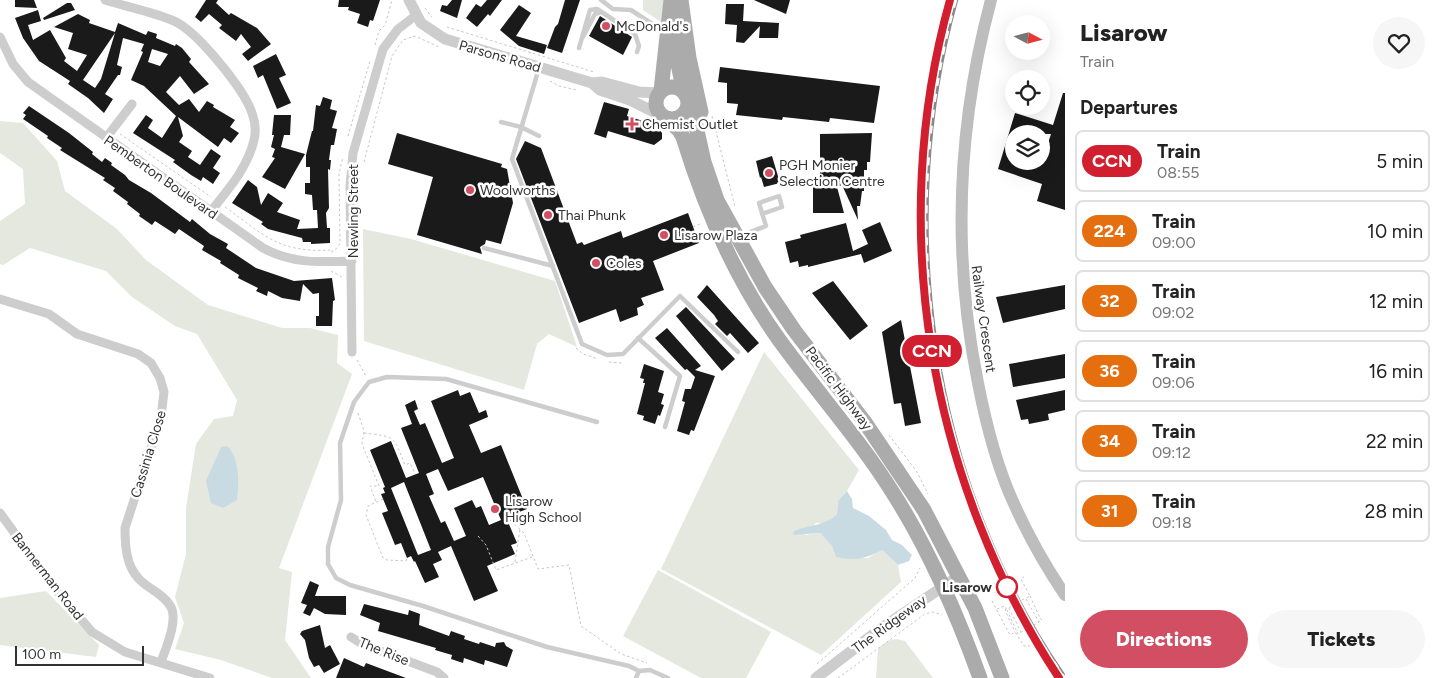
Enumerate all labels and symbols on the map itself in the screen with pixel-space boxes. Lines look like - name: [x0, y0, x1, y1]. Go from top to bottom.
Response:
- north arrow: [1005, 15, 1050, 60]
- place label: McDonald's: [616, 18, 689, 35]
- marker: McDonald's: [600, 20, 612, 32]
- street label: Parsons Road: [457, 37, 543, 76]
- place label: Chemist Outlet: [642, 116, 738, 133]
- marker: Chemist Outlet: [626, 118, 638, 130]
- street label: Pemberton Boulevard: [101, 132, 221, 223]
- place label: PGH Monier Selection Centre: [779, 157, 885, 190]
- street label: Newling Street: [345, 164, 362, 258]
- marker: PGH Monier Selection Centre: [763, 167, 775, 179]
- place label: Woolworths: [480, 182, 555, 199]
- marker: Woolworths: [464, 184, 476, 196]
- place label: Thai Phunk: [558, 207, 626, 224]
- marker: Thai Phunk: [542, 209, 554, 221]
- place label: Lisarow Plaza: [674, 227, 758, 244]
- marker: Lisarow Plaza: [658, 229, 670, 241]
- place label: Coles: [606, 255, 641, 272]
- marker: Coles: [590, 257, 602, 269]
- street label: Railway Crescent: [968, 264, 999, 374]
- line badge: CCN: [903, 335, 961, 367]
- street label: Pacific Highway: [802, 343, 876, 434]
- street label: Cassinia Close: [127, 408, 170, 500]
- place label: Lisarow High School: [505, 493, 582, 526]
- marker: Lisarow High School: [489, 503, 501, 515]
- street label: Bannerman Road: [8, 529, 87, 623]
- marker: Lisarow: [996, 576, 1018, 598]
- place label: Lisarow: [942, 579, 992, 596]
- street label: The Ridgeway: [849, 591, 930, 657]
- street label: The Rise: [356, 634, 412, 669]
- scale bar: [15, 643, 144, 666]

